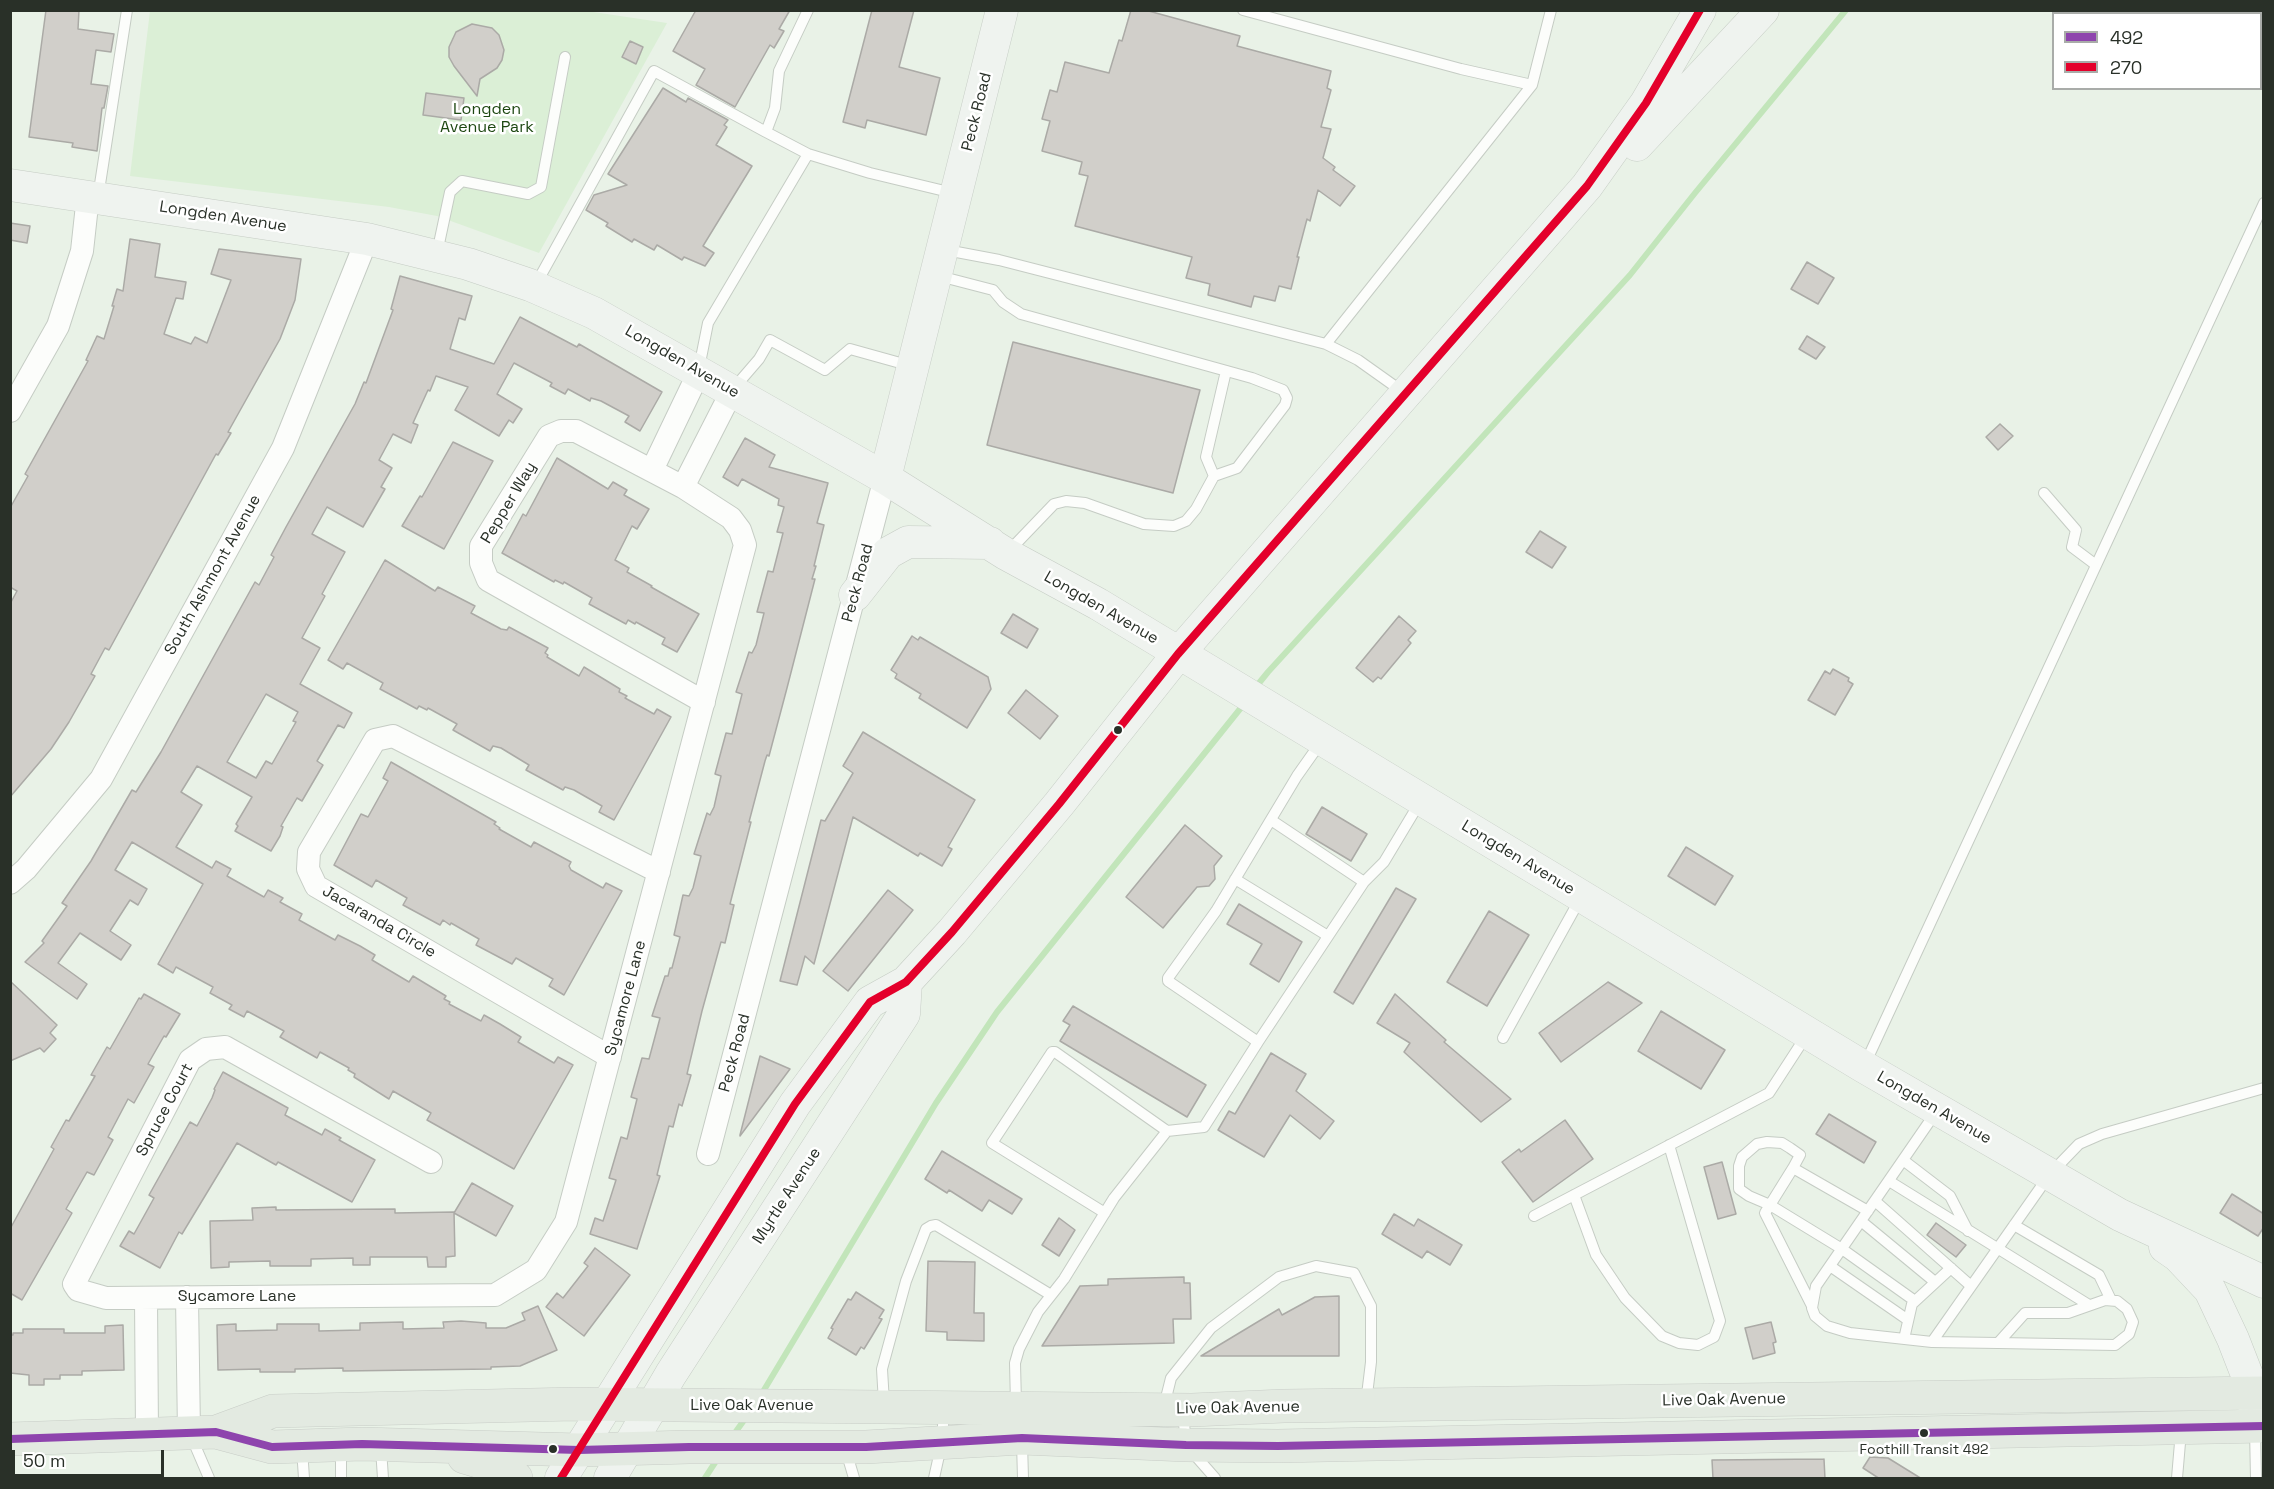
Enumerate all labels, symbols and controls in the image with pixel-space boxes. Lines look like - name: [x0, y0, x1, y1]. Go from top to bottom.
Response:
- legend: [2052, 12, 2262, 90]
- text: 492: [2110, 26, 2143, 49]
- text: 270: [2110, 56, 2142, 79]
- street label: Peck Road: [958, 71, 996, 153]
- park label: Longden Avenue Park: [440, 100, 534, 138]
- street label: Longden Avenue: [158, 197, 288, 237]
- street label: Longden Avenue: [621, 321, 743, 403]
- street label: Pepper Way: [477, 459, 541, 547]
- street label: South Ashmont Avenue: [161, 491, 265, 659]
- street label: Peck Road: [838, 542, 878, 624]
- street label: Longden Avenue: [1040, 567, 1162, 649]
- unlabelled marker: [1112, 724, 1124, 736]
- street label: Longden Avenue: [1458, 817, 1578, 899]
- street label: Jacaranda Circle: [319, 882, 439, 962]
- street label: Sycamore Lane: [601, 938, 651, 1058]
- street label: Peck Road: [715, 1012, 755, 1094]
- street label: Spruce Court: [132, 1060, 198, 1160]
- street label: Longden Avenue: [1873, 1067, 1995, 1149]
- street label: Myrtle Avenue: [749, 1144, 825, 1248]
- street label: Sycamore Lane: [178, 1287, 296, 1307]
- street label: Live Oak Avenue: [1662, 1389, 1786, 1411]
- street label: Live Oak Avenue: [690, 1396, 814, 1416]
- street label: Live Oak Avenue: [1176, 1397, 1300, 1419]
- marker: Foothill Transit 492: [1918, 1427, 1930, 1439]
- scale bar: [15, 1438, 166, 1476]
- place label: Foothill Transit 492: [1860, 1442, 1988, 1458]
- unlabelled marker: [547, 1443, 559, 1455]
- text: 50 m: [23, 1449, 65, 1472]

